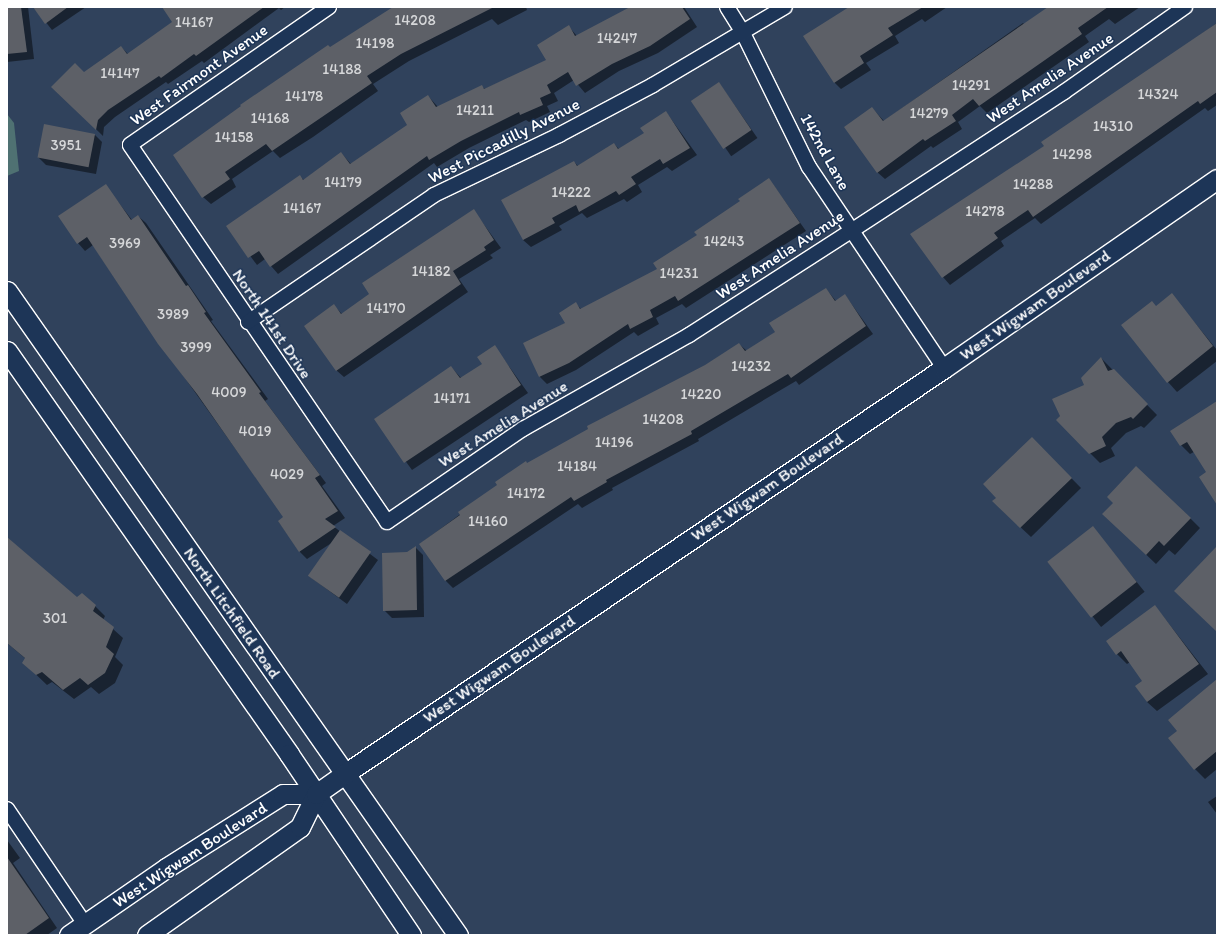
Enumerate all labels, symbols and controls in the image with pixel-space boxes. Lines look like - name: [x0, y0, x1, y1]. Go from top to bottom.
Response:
- house number: 14208: [394, 12, 436, 30]
- house number: 14167: [175, 14, 213, 32]
- street label: West Fairmont Avenue: [126, 20, 272, 130]
- street label: West Amelia Avenue: [983, 28, 1117, 128]
- house number: 14247: [597, 30, 637, 48]
- house number: 14198: [356, 35, 394, 53]
- house number: 14188: [322, 61, 362, 79]
- house number: 14147: [100, 65, 140, 83]
- house number: 14291: [952, 77, 990, 95]
- house number: 14324: [1137, 86, 1179, 104]
- house number: 14178: [285, 88, 323, 106]
- street label: West Piccadilly Avenue: [425, 94, 583, 188]
- house number: 14211: [456, 102, 494, 120]
- house number: 14279: [909, 105, 949, 123]
- house number: 14168: [250, 110, 290, 128]
- street label: 142nd Lane: [796, 110, 854, 194]
- house number: 14310: [1093, 118, 1133, 136]
- house number: 14158: [214, 129, 254, 147]
- house number: 3951: [51, 137, 81, 155]
- house number: 14298: [1052, 146, 1092, 164]
- house number: 14179: [324, 174, 362, 192]
- house number: 14288: [1013, 176, 1053, 194]
- house number: 14222: [551, 184, 591, 202]
- house number: 14167: [283, 200, 321, 218]
- house number: 14278: [965, 203, 1005, 221]
- street label: West Amelia Avenue: [712, 206, 848, 304]
- house number: 14243: [703, 233, 745, 251]
- house number: 3969: [109, 235, 141, 253]
- street label: West Wigwam Boulevard: [955, 245, 1115, 365]
- house number: 14182: [411, 263, 451, 281]
- street label: North 141st Drive: [228, 265, 316, 383]
- house number: 14231: [660, 265, 698, 283]
- house number: 14170: [366, 300, 406, 318]
- house number: 3989: [157, 306, 189, 324]
- house number: 3999: [180, 339, 212, 357]
- house number: 14232: [731, 358, 771, 376]
- street label: West Amelia Avenue: [435, 376, 571, 472]
- house number: 4009: [211, 384, 247, 402]
- house number: 14220: [681, 386, 721, 404]
- house number: 14171: [433, 390, 471, 408]
- house number: 14208: [642, 411, 684, 429]
- house number: 4019: [238, 423, 272, 441]
- street label: West Wigwam Boulevard: [687, 428, 847, 546]
- house number: 14196: [595, 434, 633, 452]
- house number: 14184: [557, 458, 597, 476]
- house number: 4029: [270, 466, 304, 484]
- house number: 14172: [507, 485, 545, 503]
- house number: 14160: [468, 513, 508, 531]
- street label: North Litchfield Road: [179, 543, 285, 683]
- house number: 301: [43, 610, 67, 628]
- street label: West Wigwam Boulevard: [419, 610, 579, 728]
- street label: West Wigwam Boulevard: [109, 797, 271, 913]

